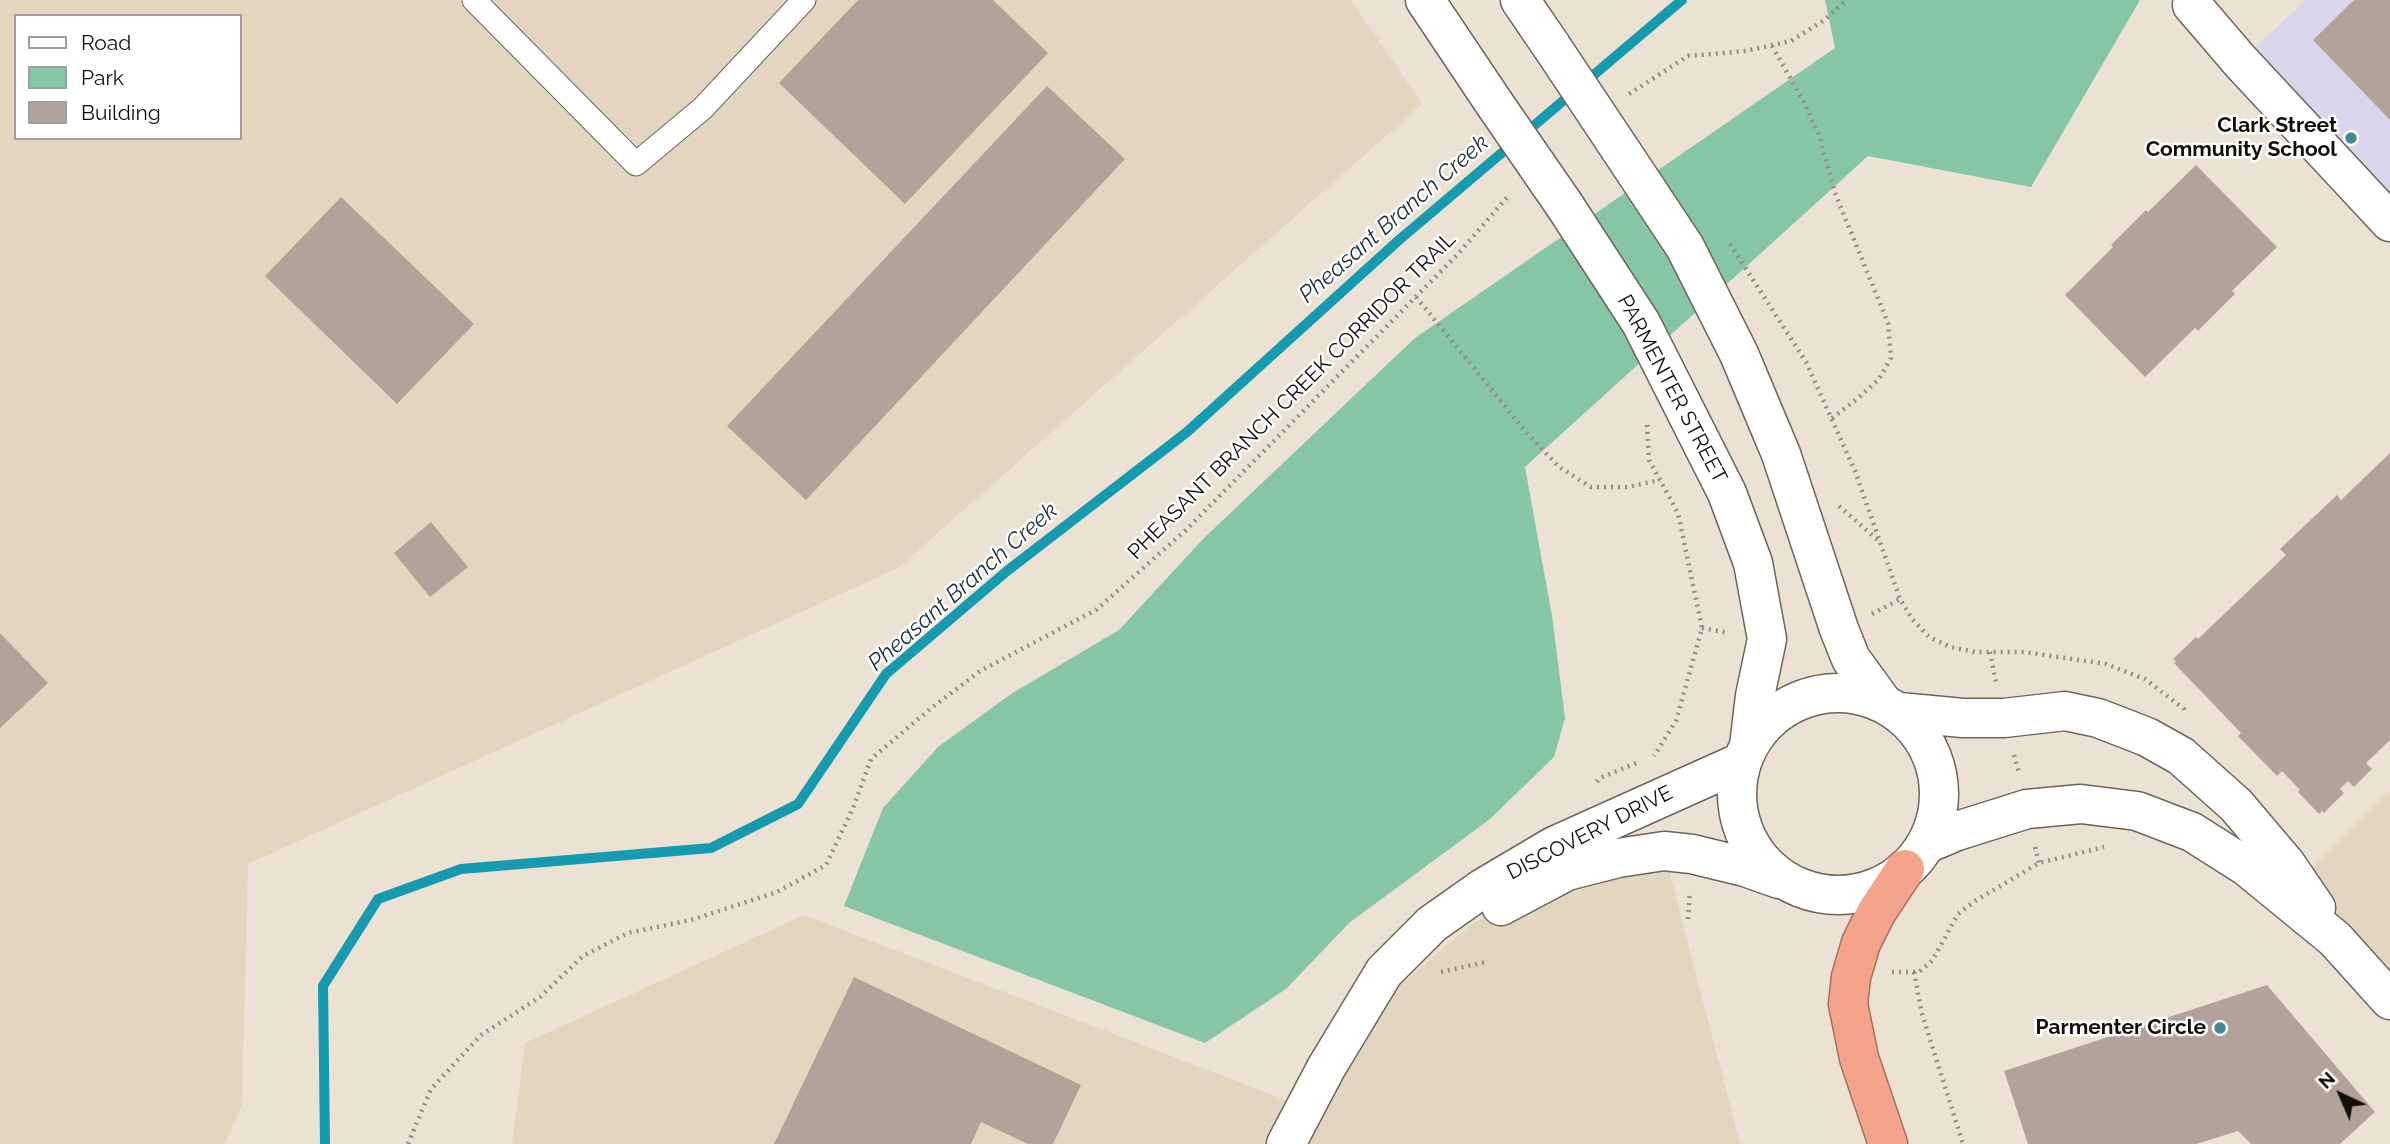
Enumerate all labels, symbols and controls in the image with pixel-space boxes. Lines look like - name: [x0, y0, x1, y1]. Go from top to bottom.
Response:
- legend: [14, 14, 242, 140]
- text: Road: [81, 30, 131, 55]
- text: Park: [81, 65, 124, 90]
- text: Building: [81, 100, 161, 125]
- place label: Clark Street Community School: [2146, 113, 2337, 163]
- water label: Pheasant Branch Creek: [1294, 129, 1494, 309]
- marker: Clark Street Community School: [2343, 130, 2359, 146]
- street label: PHEASANT BRANCH CREEK CORRIDOR TRAIL: [1123, 227, 1461, 565]
- street label: PARMENTER STREET: [1612, 291, 1732, 487]
- water label: Pheasant Branch Creek: [863, 497, 1063, 677]
- street label: DISCOVERY DRIVE: [1503, 780, 1677, 886]
- place label: Parmenter Circle: [2036, 1015, 2206, 1041]
- marker: Parmenter Circle: [2212, 1020, 2228, 1036]
- north arrow: [2306, 1060, 2376, 1130]
- text: N: [2314, 1067, 2339, 1093]

